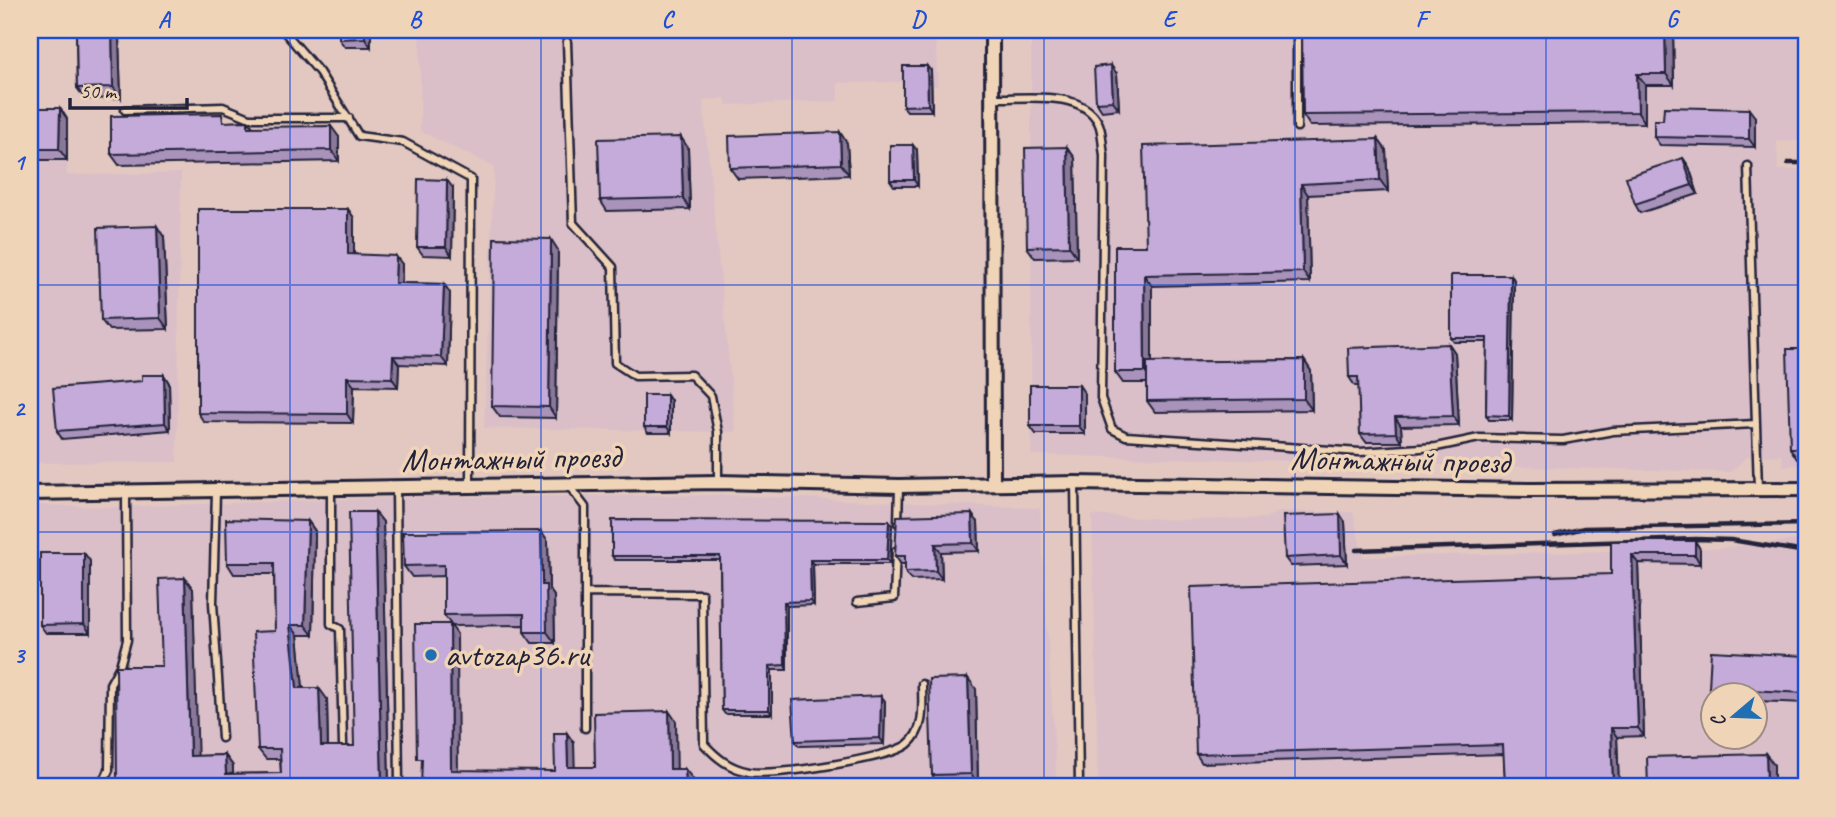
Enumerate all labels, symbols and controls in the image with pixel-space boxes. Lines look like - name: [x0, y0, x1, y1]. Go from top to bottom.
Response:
- text: A: [158, 5, 172, 34]
- text: B: [409, 5, 423, 34]
- text: C: [662, 5, 676, 34]
- text: D: [911, 5, 927, 34]
- text: E: [1163, 5, 1179, 34]
- text: F: [1416, 5, 1432, 34]
- text: G: [1666, 5, 1681, 34]
- scale bar: [70, 66, 187, 110]
- text: 50 m: [80, 78, 118, 104]
- text: 1: [14, 148, 27, 177]
- text: 2: [14, 394, 27, 423]
- street label: Монтажный проезд: [401, 435, 624, 481]
- street label: Монтажный проезд: [1290, 437, 1513, 483]
- place label: avtozap36.ru: [445, 634, 591, 676]
- text: 3: [14, 641, 27, 670]
- marker: avtozap36.ru: [423, 647, 439, 663]
- north arrow: [1700, 680, 1770, 750]
- text: С: [1705, 710, 1732, 730]

